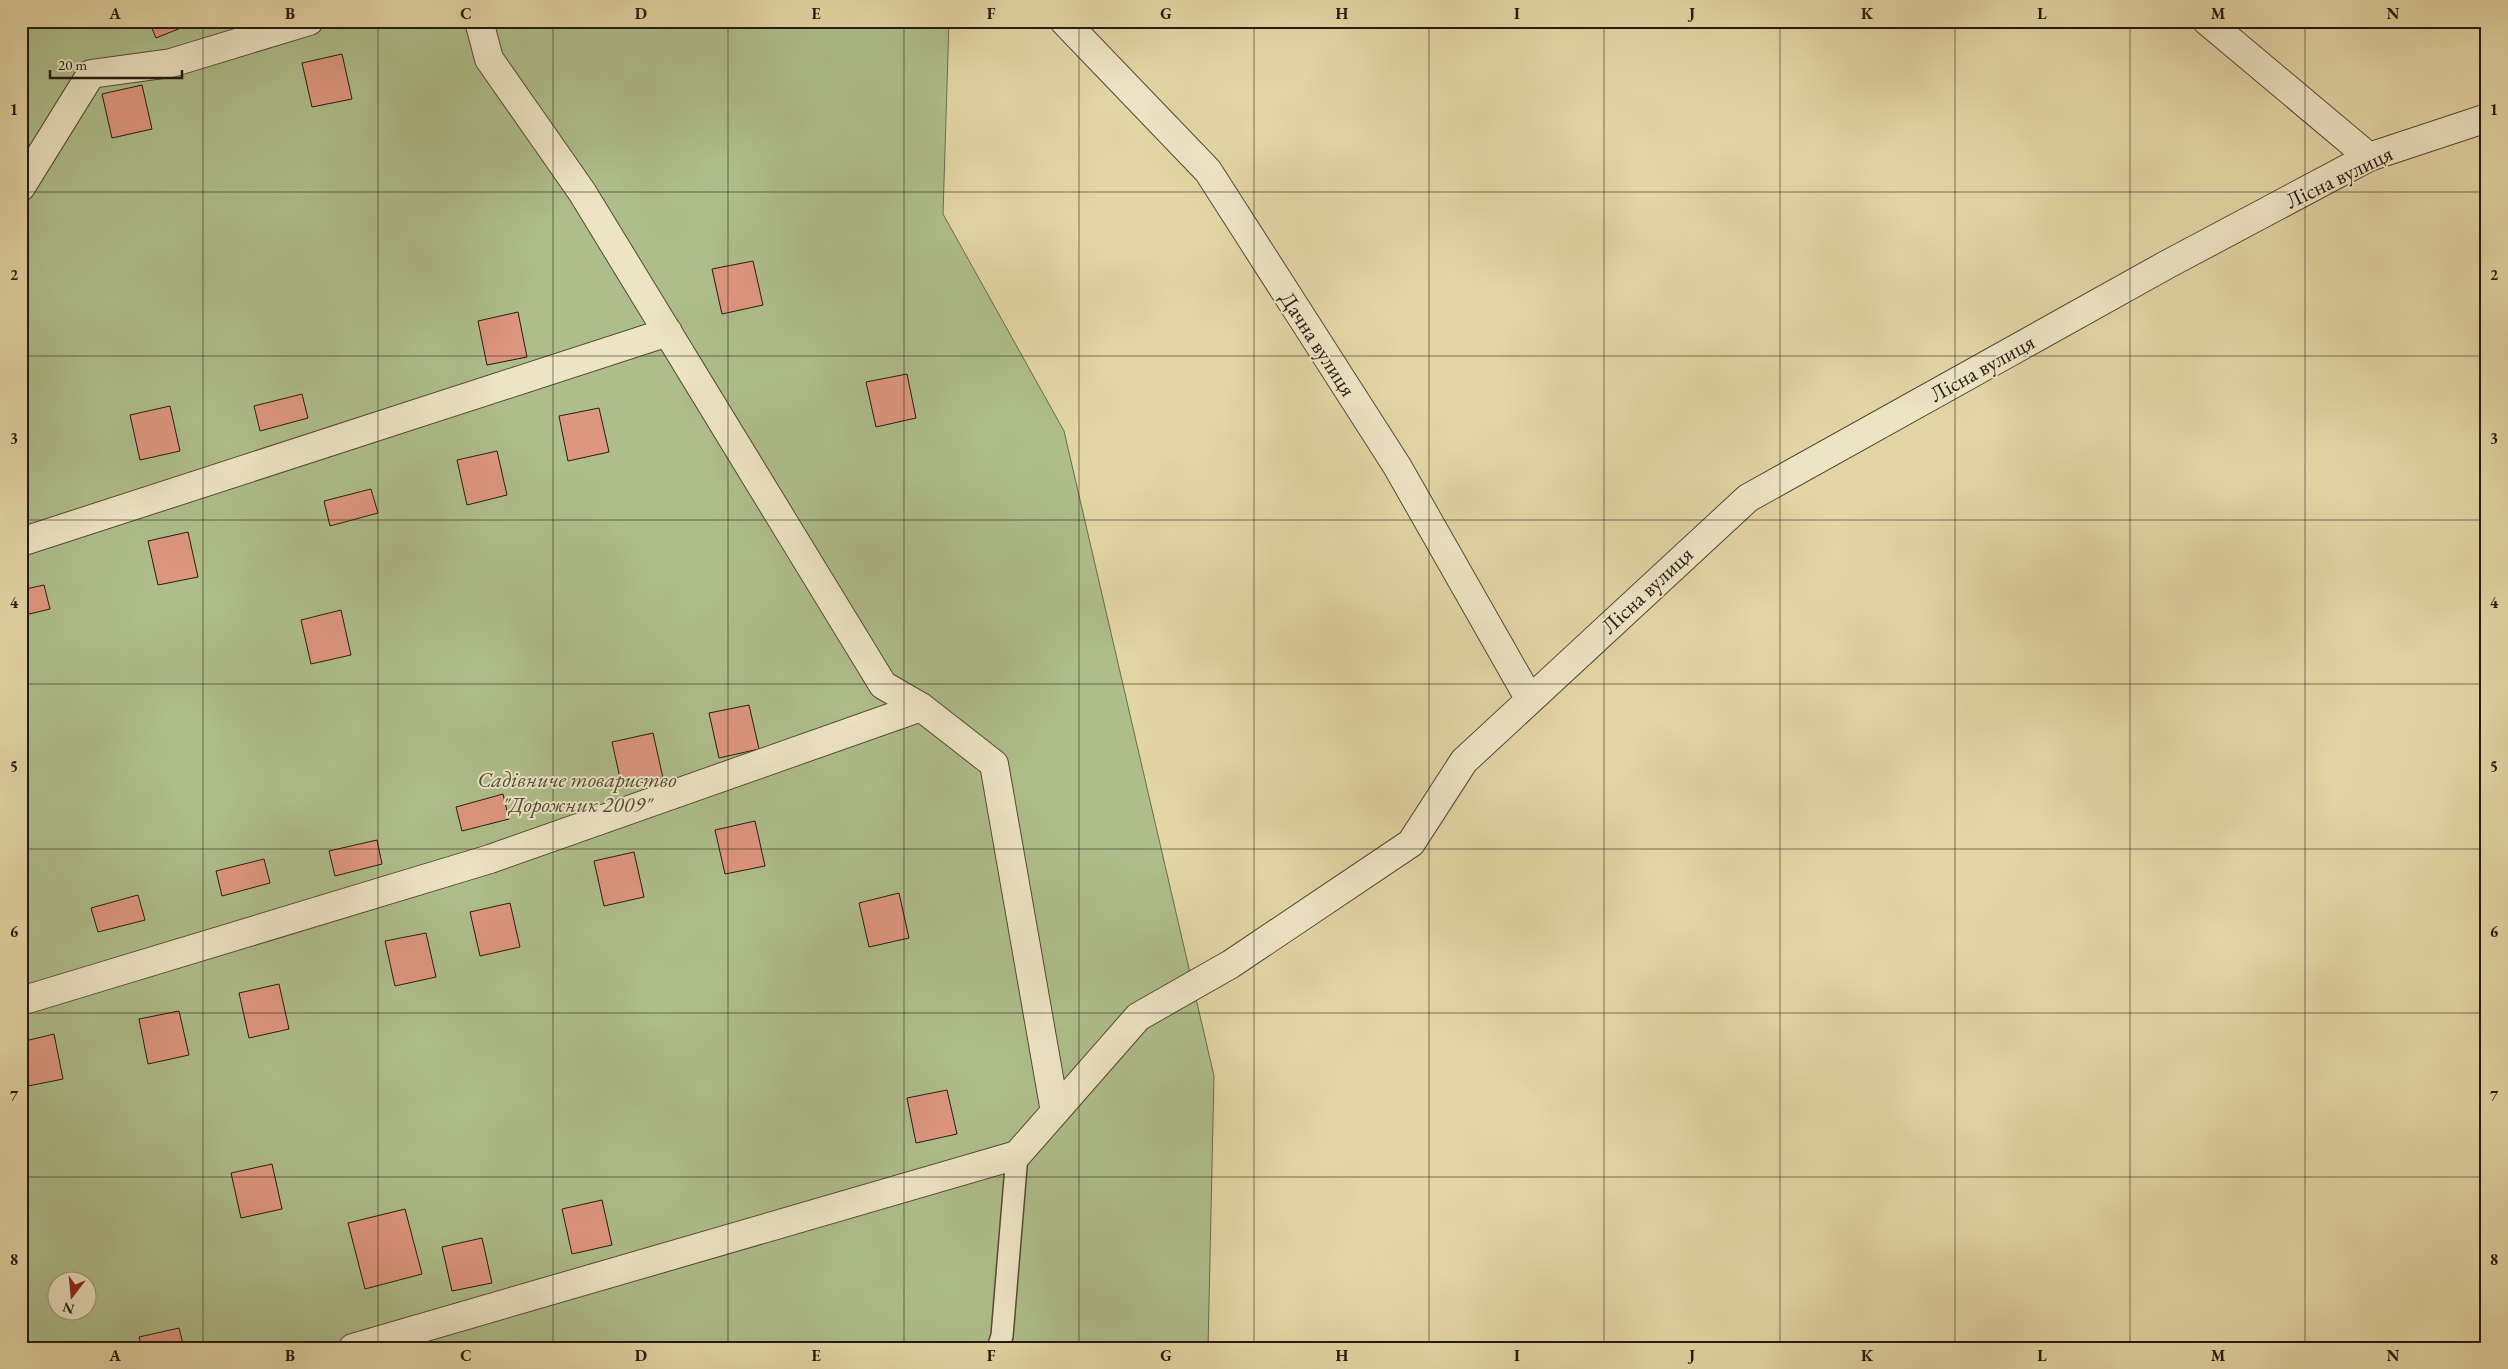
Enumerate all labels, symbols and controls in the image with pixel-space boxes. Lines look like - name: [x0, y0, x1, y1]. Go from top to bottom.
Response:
- text: A: [108, 3, 121, 24]
- text: B: [285, 3, 295, 24]
- text: C: [460, 3, 472, 24]
- text: D: [635, 3, 647, 24]
- text: E: [811, 3, 821, 24]
- text: F: [987, 3, 996, 24]
- text: G: [1160, 3, 1172, 24]
- text: H: [1336, 3, 1349, 24]
- text: I: [1514, 3, 1520, 24]
- text: J: [1687, 3, 1695, 24]
- text: K: [1861, 3, 1874, 24]
- text: L: [2037, 3, 2047, 24]
- text: M: [2211, 3, 2226, 24]
- text: N: [2387, 3, 2400, 24]
- scale bar: [50, 48, 182, 80]
- text: 20 m: [58, 55, 87, 74]
- text: 1: [10, 99, 18, 120]
- text: 1: [2490, 99, 2498, 120]
- street label: Лісна вулиця: [2281, 139, 2398, 215]
- text: 2: [10, 264, 19, 285]
- text: 2: [2490, 264, 2499, 285]
- street label: Дачна вулиця: [1273, 286, 1363, 402]
- street label: Лісна вулиця: [1924, 327, 2040, 409]
- text: 3: [10, 428, 18, 449]
- text: 3: [2490, 428, 2498, 449]
- street label: Лісна вулиця: [1595, 540, 1699, 640]
- text: 4: [10, 592, 19, 613]
- text: 4: [2490, 592, 2499, 613]
- text: 5: [10, 756, 18, 777]
- text: 5: [2490, 756, 2498, 777]
- park label: Садівниче товариство "Дорожник 2009": [477, 765, 677, 819]
- text: 6: [10, 921, 19, 942]
- text: 6: [2490, 921, 2499, 942]
- text: 7: [10, 1085, 19, 1106]
- text: 7: [2490, 1085, 2499, 1106]
- text: 8: [10, 1249, 18, 1270]
- text: 8: [2490, 1249, 2498, 1270]
- north arrow: [48, 1272, 98, 1322]
- text: N: [60, 1298, 76, 1319]
- text: A: [108, 1345, 121, 1366]
- text: B: [285, 1345, 295, 1366]
- text: C: [460, 1345, 472, 1366]
- text: D: [635, 1345, 647, 1366]
- text: E: [811, 1345, 821, 1366]
- text: F: [987, 1345, 996, 1366]
- text: G: [1160, 1345, 1172, 1366]
- text: H: [1336, 1345, 1349, 1366]
- text: I: [1514, 1345, 1520, 1366]
- text: J: [1687, 1345, 1695, 1366]
- text: K: [1861, 1345, 1874, 1366]
- text: L: [2037, 1345, 2047, 1366]
- text: M: [2211, 1345, 2226, 1366]
- text: N: [2387, 1345, 2400, 1366]

